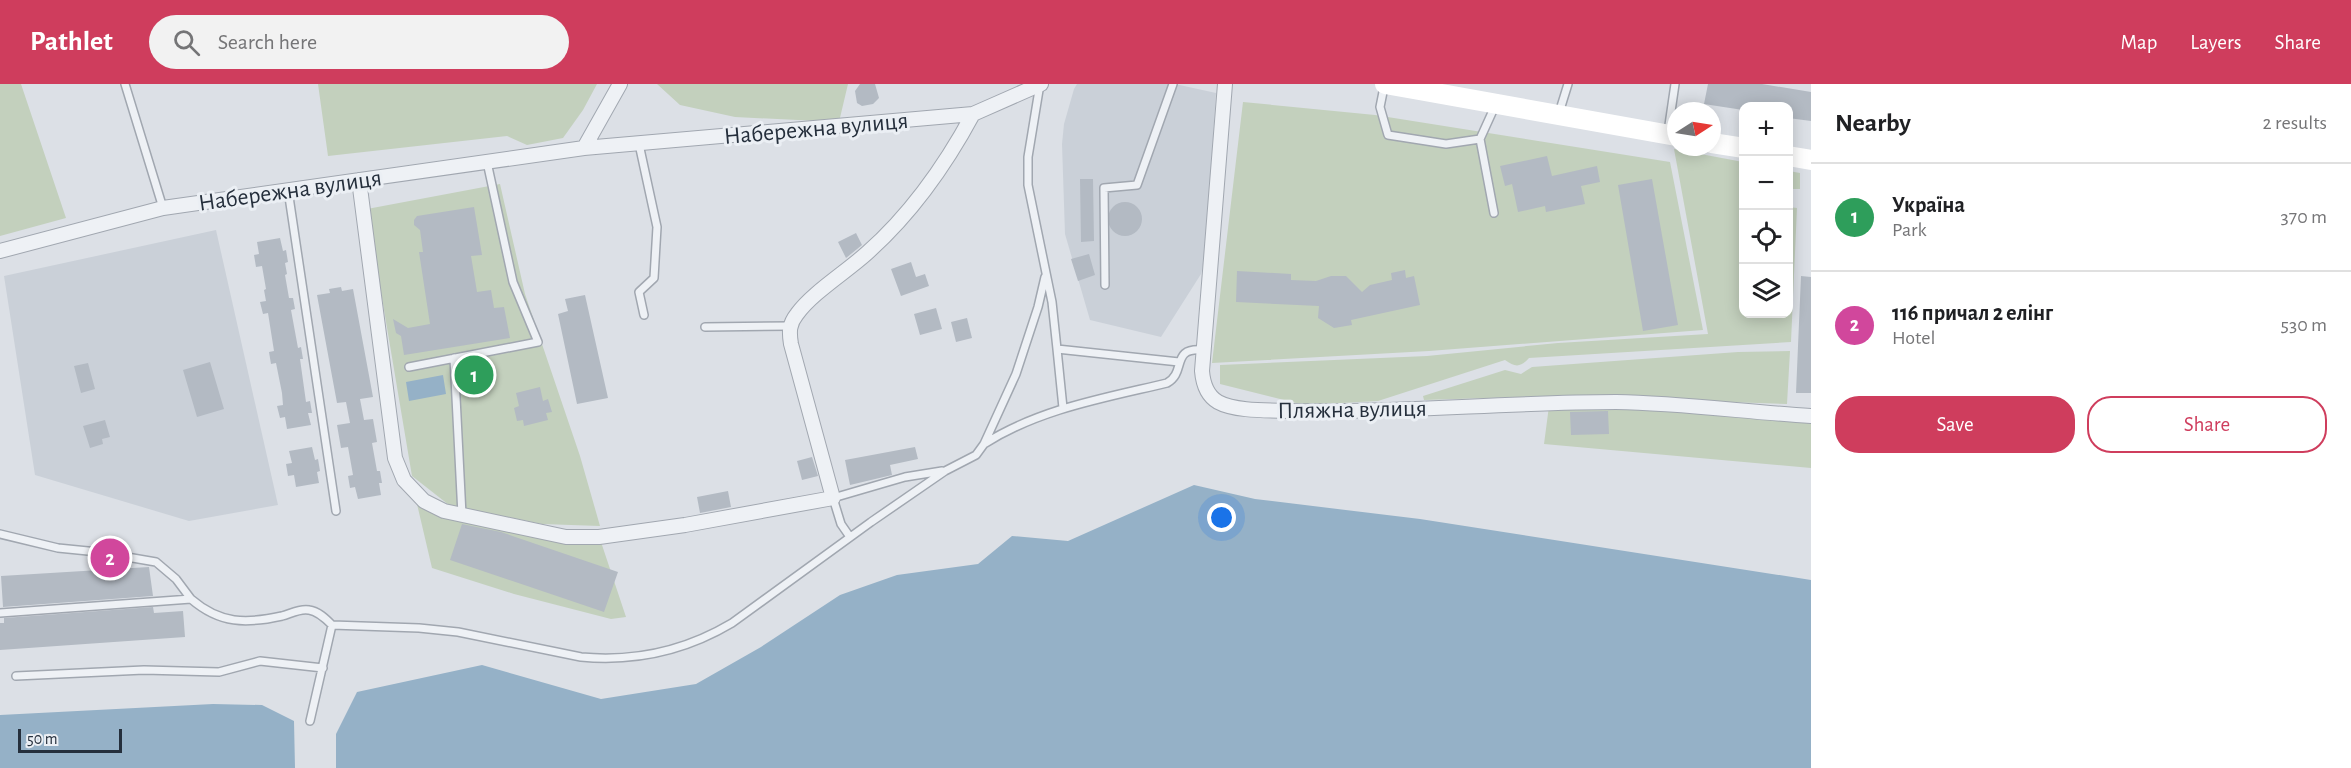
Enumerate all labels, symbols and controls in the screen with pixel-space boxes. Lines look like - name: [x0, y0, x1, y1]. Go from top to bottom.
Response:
- search box: [149, 15, 569, 69]
- icon: search: [170, 26, 203, 59]
- text: Pathlet: [30, 28, 113, 56]
- text: Search here: [218, 31, 317, 53]
- text: Map: [2121, 32, 2157, 53]
- text: Layers: [2190, 32, 2241, 53]
- text: Share: [2274, 32, 2321, 53]
- north arrow: [1667, 102, 1721, 156]
- map controls: [1739, 102, 1793, 318]
- button: +: [1739, 102, 1793, 156]
- street label: Набережна вулиця: [723, 109, 909, 149]
- text: Nearby: [1835, 110, 1911, 136]
- text: 2 results: [2263, 113, 2327, 133]
- button: −: [1739, 156, 1793, 210]
- street label: Набережна вулиця: [197, 166, 383, 216]
- text: Україна: [1892, 194, 1965, 216]
- text: 1: [1851, 207, 1858, 227]
- text: 370 m: [2281, 207, 2327, 227]
- button: locate: [1739, 210, 1793, 264]
- text: Park: [1892, 220, 1927, 240]
- button: layers: [1739, 264, 1793, 318]
- text: 116 причал 2 елінг: [1892, 302, 2053, 324]
- text: 2: [1850, 315, 1859, 335]
- text: 530 m: [2281, 315, 2327, 335]
- text: Hotel: [1892, 328, 1935, 348]
- pin: 1: [454, 352, 494, 398]
- button: Save: [1835, 396, 2075, 453]
- button: Share: [2087, 396, 2327, 453]
- street label: Пляжна вулиця: [1277, 397, 1427, 423]
- your location: [1207, 503, 1236, 532]
- pin: 2: [90, 536, 130, 580]
- scale bar: [18, 726, 122, 754]
- text: 50 m: [27, 731, 58, 747]

